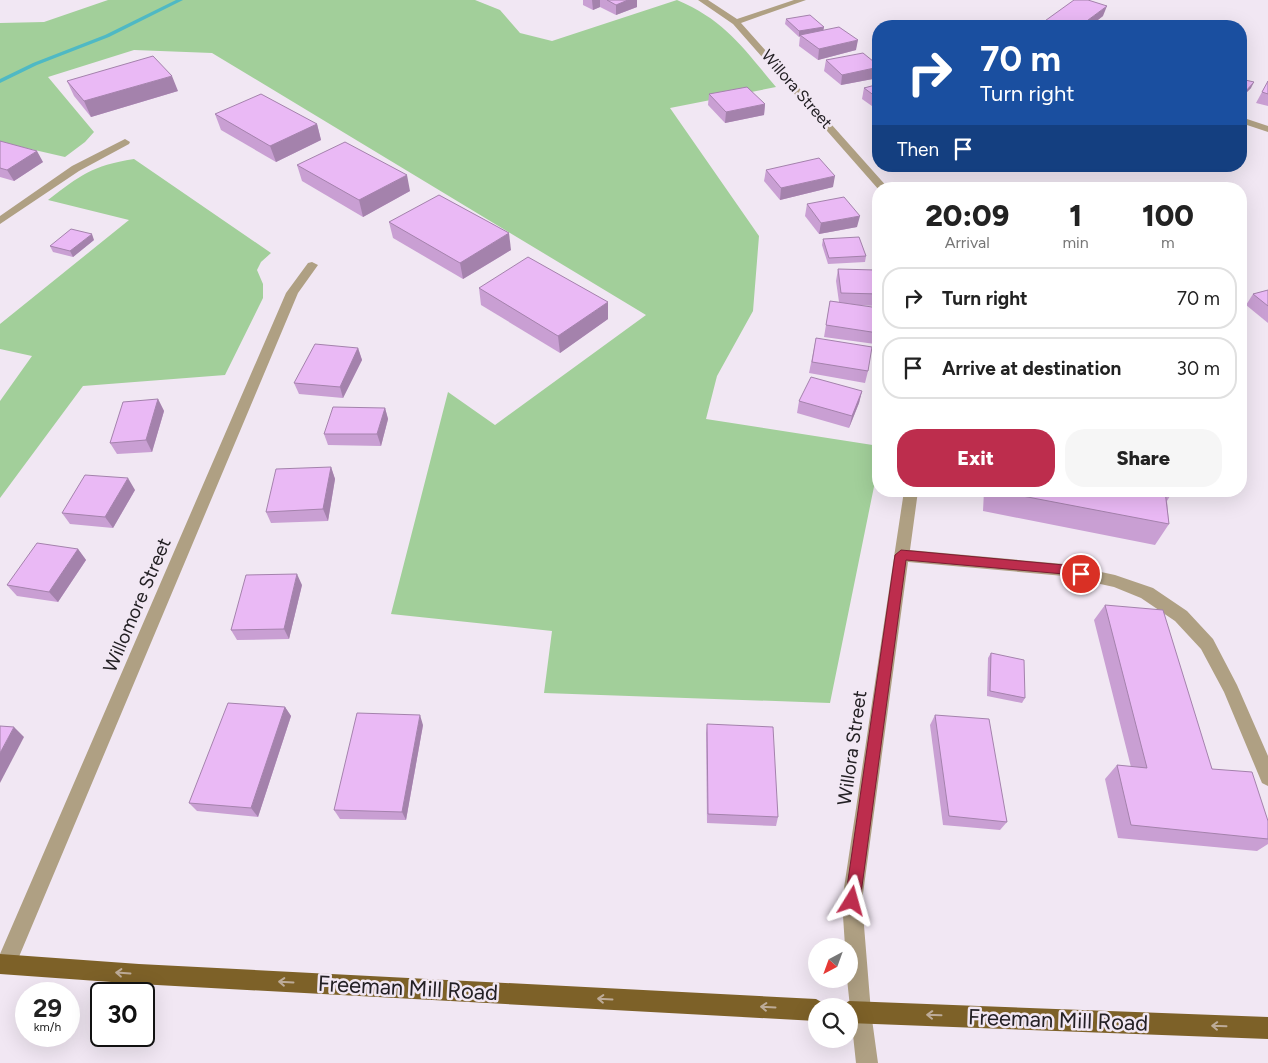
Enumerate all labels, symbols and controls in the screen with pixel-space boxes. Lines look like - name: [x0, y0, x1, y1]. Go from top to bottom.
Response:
- text: 70 m: [980, 38, 1061, 80]
- icon: right: [897, 40, 962, 105]
- street label: Willora Street: [758, 46, 836, 132]
- text: Turn right: [980, 80, 1075, 107]
- icon: arrive: [949, 135, 977, 163]
- text: Then: [897, 138, 939, 161]
- text: 20:09: [925, 197, 1009, 234]
- text: 1: [1069, 197, 1082, 234]
- text: 100: [1142, 197, 1194, 234]
- text: Arrival: [945, 233, 990, 252]
- text: min: [1062, 233, 1089, 252]
- text: m: [1161, 233, 1175, 252]
- icon: right: [899, 284, 927, 312]
- text: Turn right: [942, 287, 1028, 310]
- text: 70 m: [1177, 287, 1220, 310]
- icon: arrive: [899, 354, 927, 382]
- text: Arrive at destination: [942, 357, 1121, 380]
- text: 30 m: [1177, 357, 1220, 380]
- button: Exit: [897, 429, 1055, 487]
- button: Share: [1065, 429, 1222, 487]
- street label: Willomore Street: [98, 534, 176, 676]
- pin: [1060, 553, 1102, 595]
- icon: arrive: [1067, 560, 1095, 588]
- street label: Willora Street: [833, 689, 871, 807]
- position arrow: [825, 874, 877, 926]
- north arrow: [808, 938, 858, 988]
- map controls: [808, 938, 858, 1048]
- one-way arrow: [116, 968, 132, 977]
- street label: Freeman Mill Road: [317, 970, 499, 1006]
- one-way arrow: [278, 977, 294, 986]
- speed limit sign: 30: [90, 982, 155, 1047]
- text: 29: [33, 993, 62, 1023]
- one-way arrow: [598, 994, 614, 1003]
- button: search: [808, 998, 858, 1048]
- one-way arrow: [760, 1003, 776, 1012]
- street label: Freeman Mill Road: [967, 1003, 1149, 1037]
- one-way arrow: [927, 1010, 943, 1020]
- text: km/h: [34, 1020, 61, 1034]
- one-way arrow: [1212, 1021, 1228, 1031]

